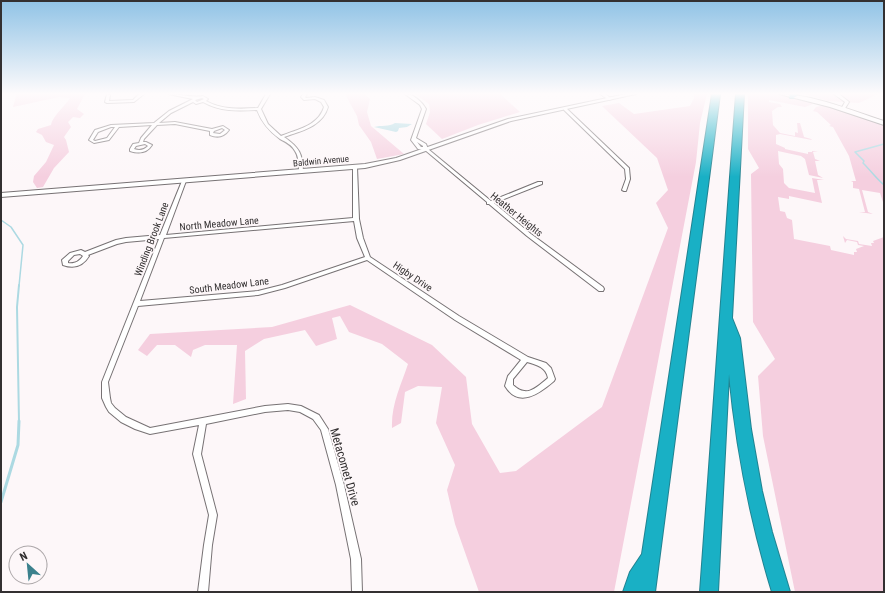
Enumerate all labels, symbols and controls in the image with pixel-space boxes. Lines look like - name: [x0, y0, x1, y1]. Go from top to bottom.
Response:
- street label: Baldwin Avenue: [293, 154, 349, 168]
- street label: Heather Heights: [488, 190, 545, 239]
- street label: Winding Brook Lane: [132, 200, 171, 278]
- street label: North Meadow Lane: [179, 215, 259, 232]
- street label: Higby Drive: [391, 259, 435, 294]
- street label: South Meadow Lane: [189, 275, 270, 296]
- street label: Metacomet Drive: [327, 426, 363, 508]
- north arrow: [8, 545, 48, 585]
- text: N: [18, 549, 30, 564]

